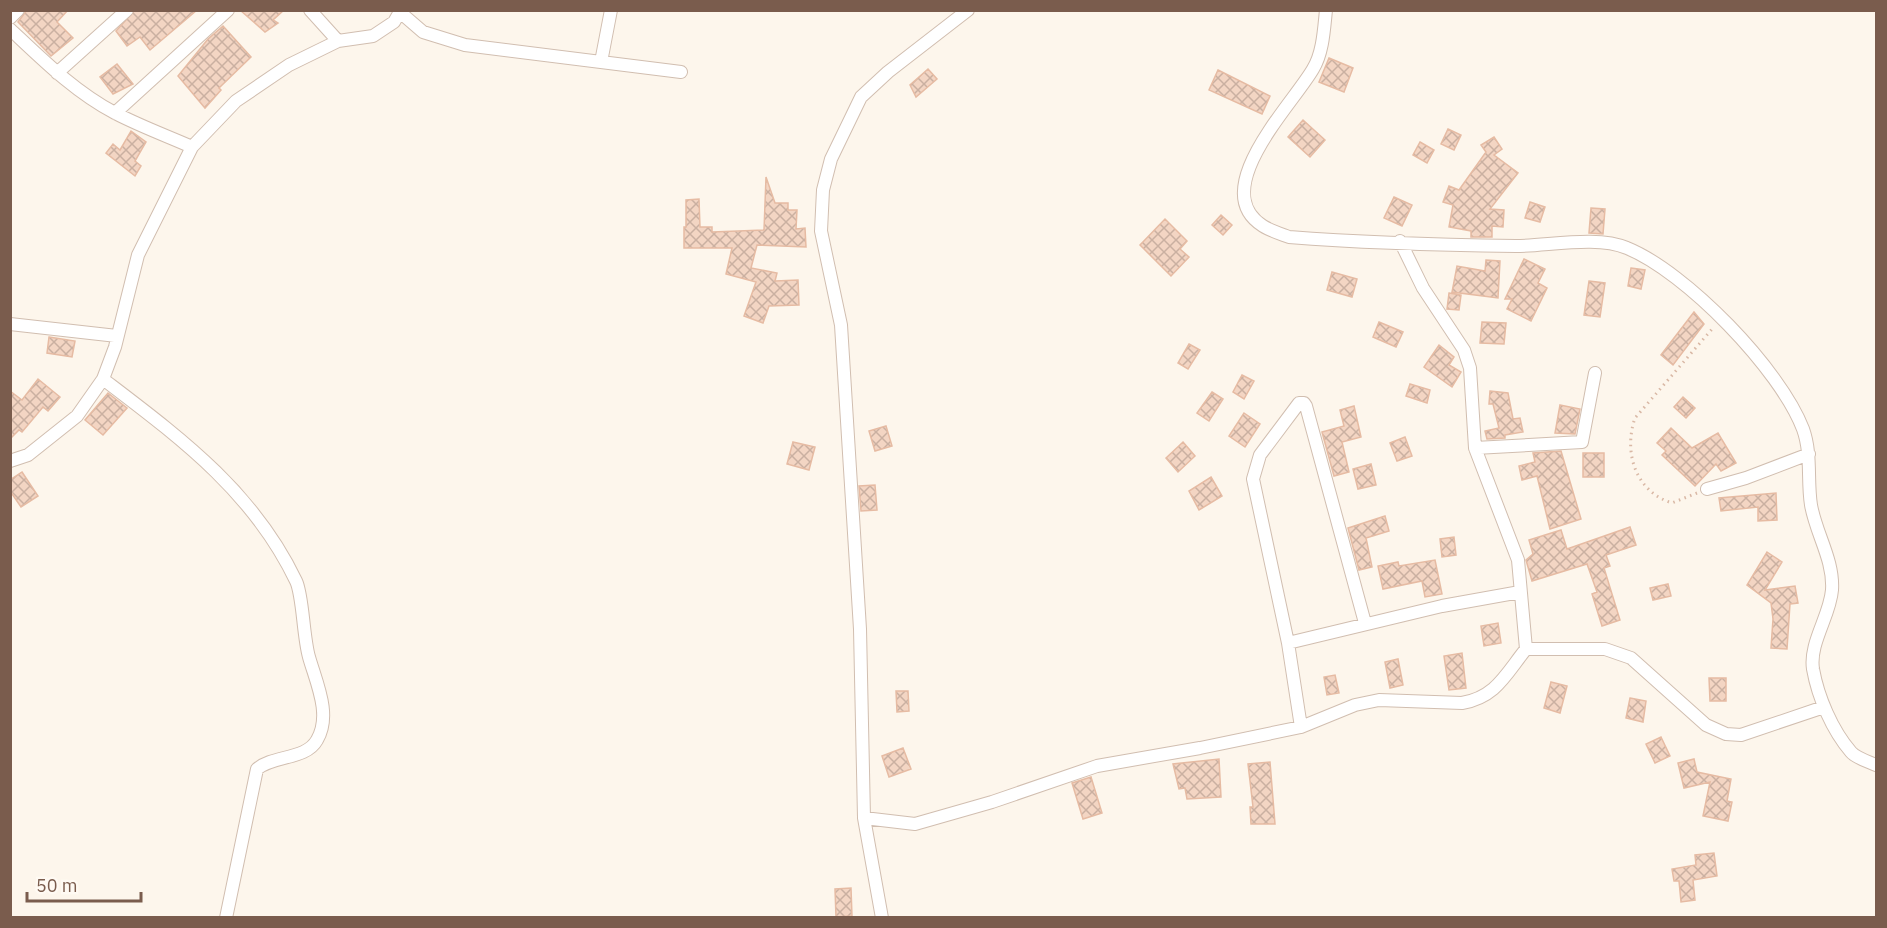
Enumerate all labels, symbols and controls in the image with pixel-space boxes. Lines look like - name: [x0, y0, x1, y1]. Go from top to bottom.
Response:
- scale bar: [27, 865, 141, 903]
- text: 50 m: [36, 874, 78, 897]

